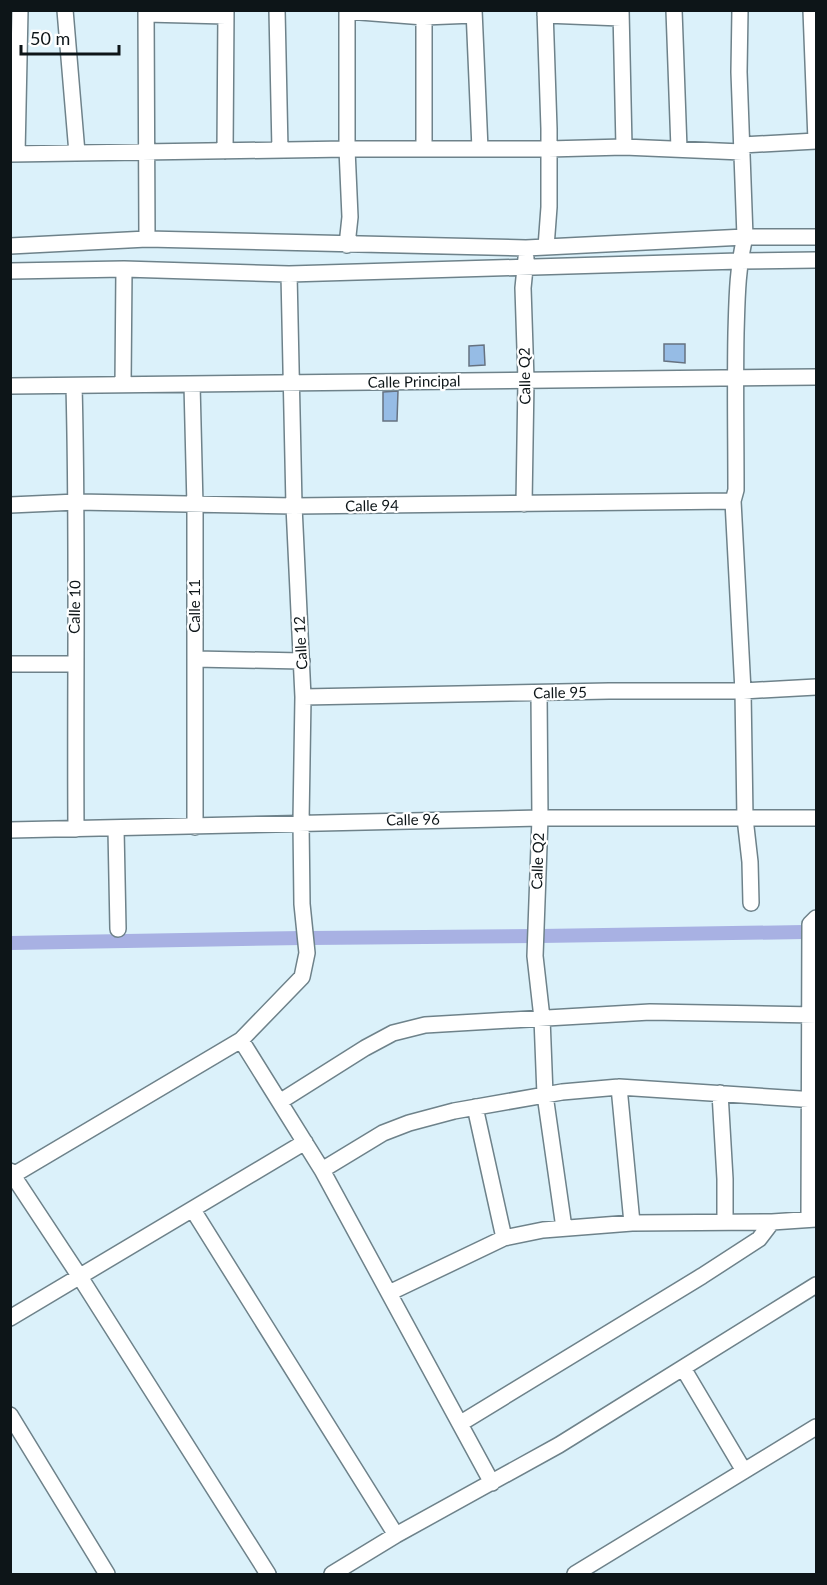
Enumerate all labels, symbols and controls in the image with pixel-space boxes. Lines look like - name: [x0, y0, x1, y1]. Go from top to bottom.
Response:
- scale bar: [21, 18, 118, 56]
- text: 50 m: [30, 27, 70, 49]
- street label: Calle Q2: [515, 347, 533, 405]
- street label: Calle Principal: [367, 371, 461, 391]
- street label: Calle 94: [345, 496, 399, 514]
- street label: Calle 11: [185, 579, 203, 633]
- street label: Calle 10: [65, 580, 83, 634]
- street label: Calle 12: [290, 616, 310, 670]
- street label: Calle 95: [533, 683, 587, 701]
- street label: Calle 96: [386, 810, 440, 828]
- street label: Calle Q2: [527, 832, 547, 890]

